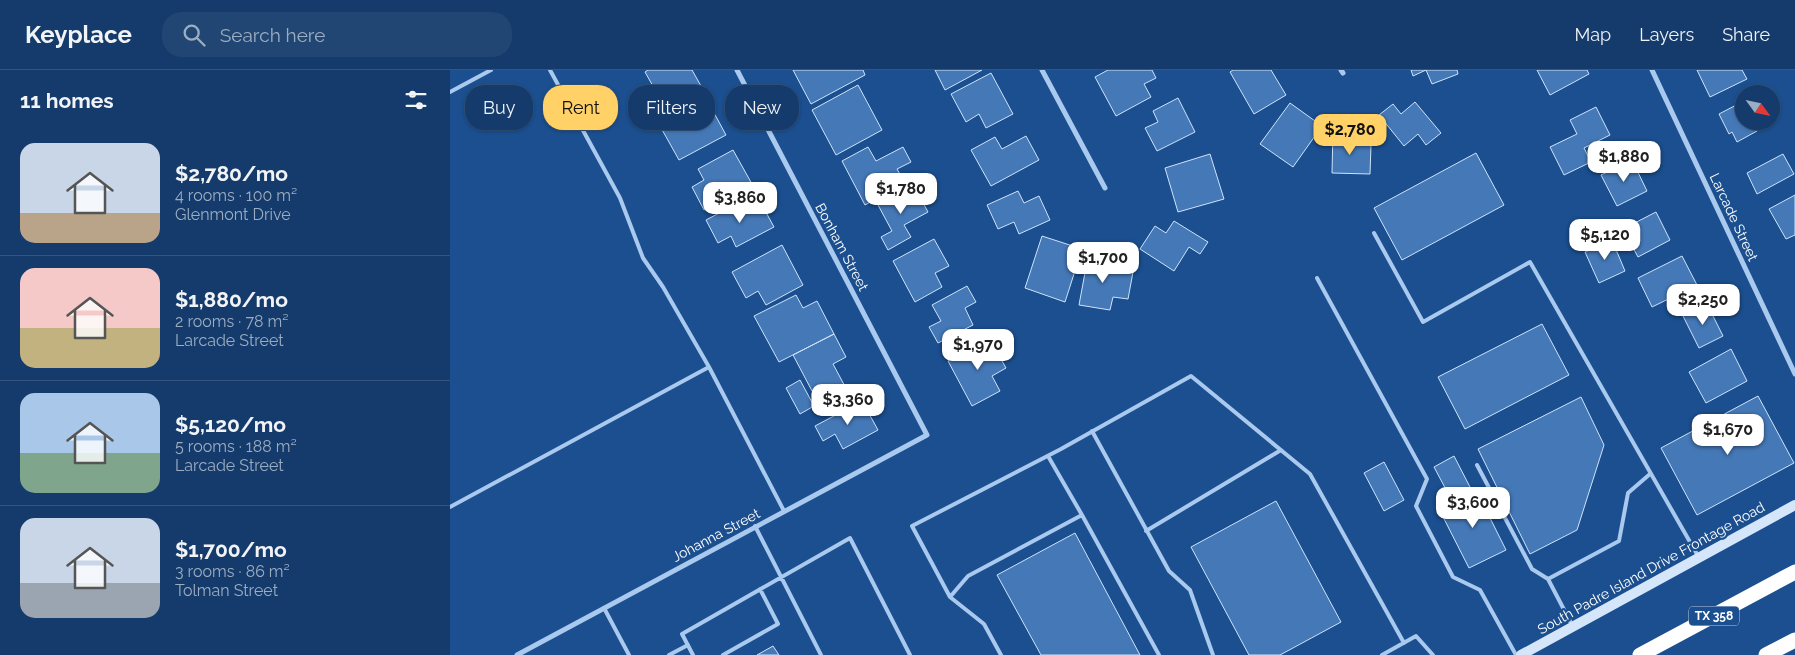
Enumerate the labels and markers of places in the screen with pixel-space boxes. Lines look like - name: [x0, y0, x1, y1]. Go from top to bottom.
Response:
- pin: $2,780: [1309, 114, 1391, 156]
- pin: $1,880: [1583, 140, 1665, 183]
- pin: $1,780: [860, 172, 942, 215]
- pin: $3,860: [699, 182, 781, 224]
- pin: $5,120: [1564, 218, 1646, 261]
- pin: $1,700: [1062, 242, 1144, 284]
- pin: $2,250: [1662, 284, 1744, 326]
- pin: $1,970: [937, 328, 1019, 371]
- pin: $3,360: [807, 384, 889, 426]
- pin: $1,670: [1687, 414, 1769, 456]
- pin: $3,600: [1432, 486, 1514, 529]

